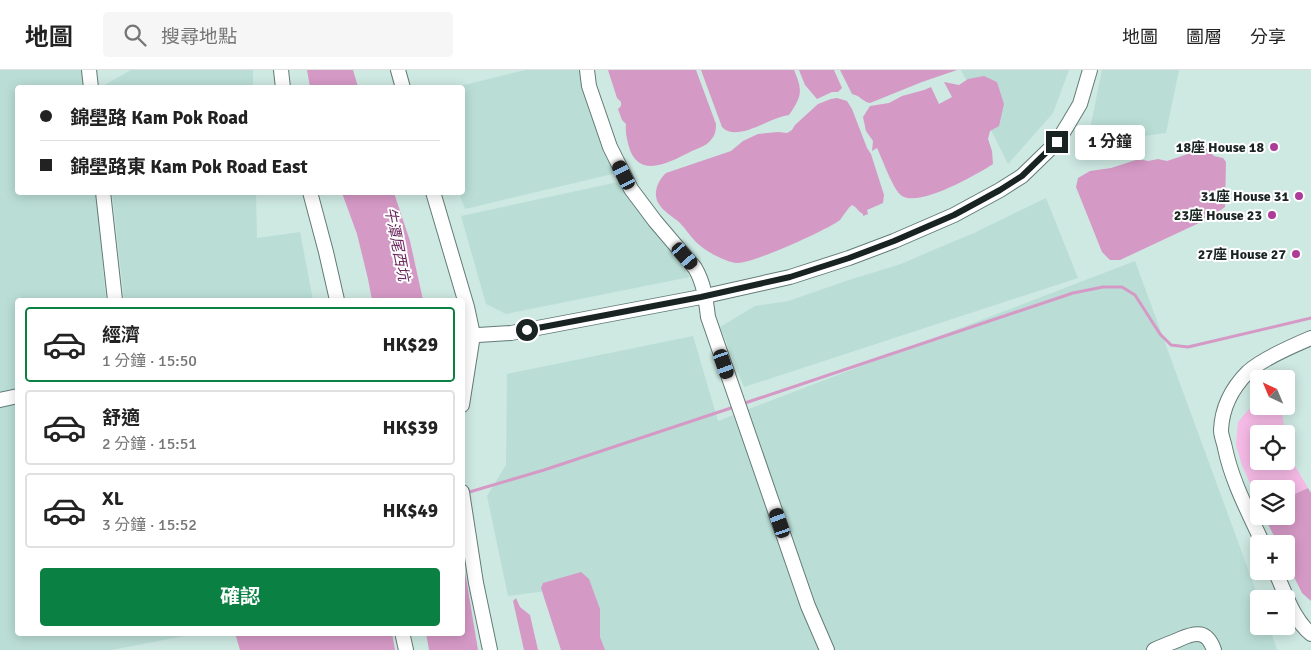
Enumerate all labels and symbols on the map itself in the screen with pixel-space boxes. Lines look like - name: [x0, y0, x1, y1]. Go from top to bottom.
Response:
- callout: 1 分鐘: [1074, 124, 1144, 160]
- route end: [1046, 131, 1068, 153]
- place label: 18座 House 18: [1176, 139, 1264, 156]
- marker: 18座 House 18: [1268, 141, 1280, 153]
- car: [610, 158, 637, 192]
- place label: 31座 House 31: [1201, 188, 1289, 205]
- marker: 31座 House 31: [1293, 190, 1305, 202]
- water label: 牛潭尾西坑: [381, 205, 413, 284]
- place label: 23座 House 23: [1174, 207, 1262, 224]
- marker: 23座 House 23: [1266, 209, 1278, 221]
- car: [669, 240, 700, 272]
- place label: 27座 House 27: [1198, 246, 1286, 263]
- marker: 27座 House 27: [1290, 248, 1302, 260]
- route start: [516, 319, 538, 341]
- car: [712, 347, 735, 381]
- north arrow: [1250, 370, 1295, 415]
- car: [768, 506, 791, 540]

